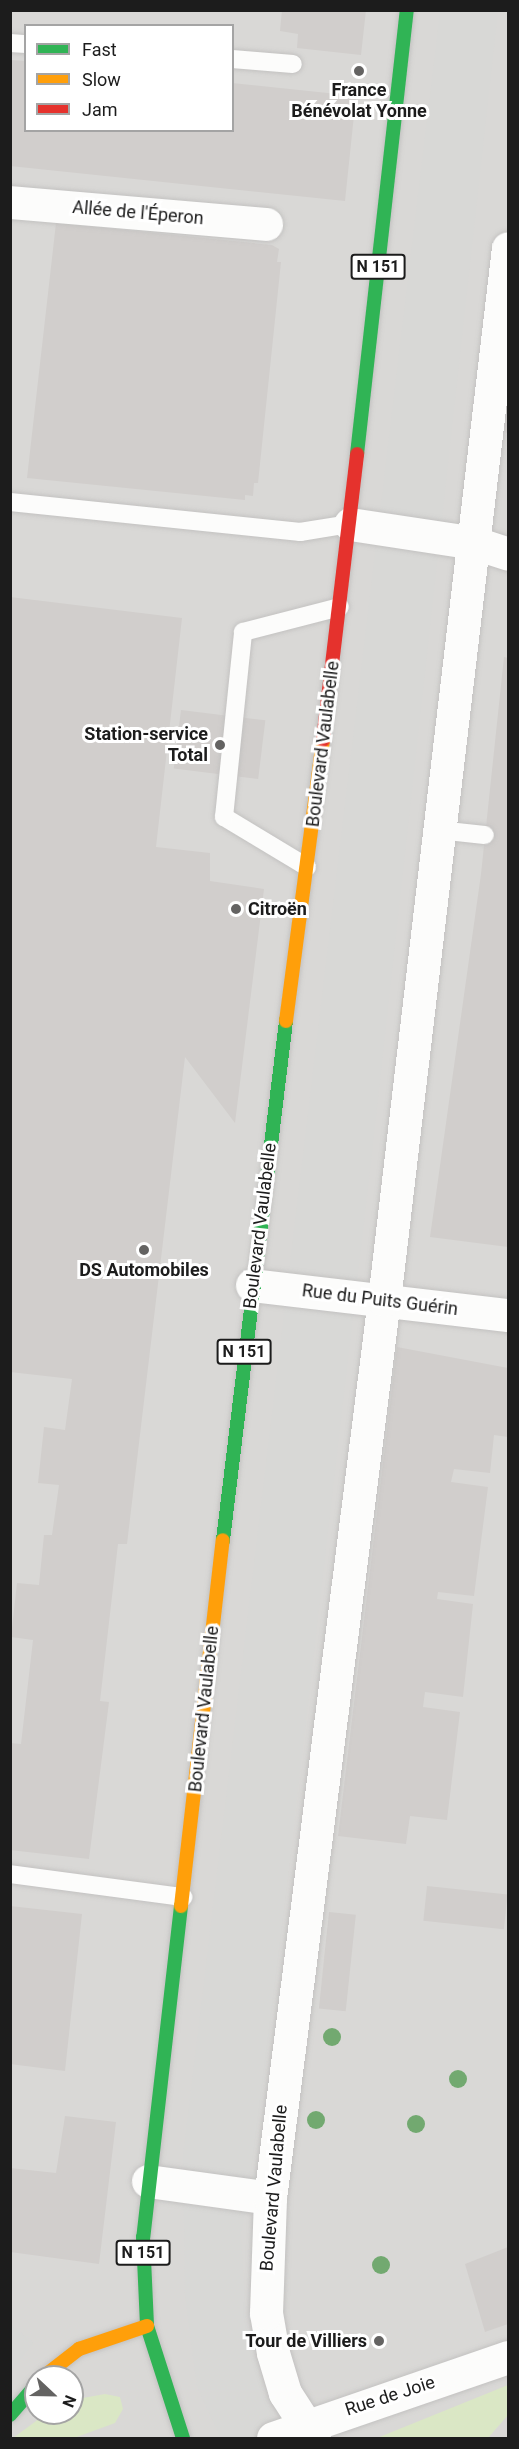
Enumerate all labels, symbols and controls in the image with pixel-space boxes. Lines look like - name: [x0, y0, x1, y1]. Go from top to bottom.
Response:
- legend: [24, 24, 234, 132]
- text: Fast: [82, 39, 117, 60]
- marker: France Bénévolat Yonne: [352, 64, 366, 78]
- text: Slow: [82, 69, 121, 90]
- place label: France Bénévolat Yonne: [291, 80, 427, 122]
- text: Jam: [82, 99, 118, 120]
- street label: Allée de l'Éperon: [71, 196, 205, 230]
- road number: N 151: [350, 254, 406, 280]
- street label: Boulevard Vaulabelle: [302, 660, 344, 828]
- place label: Station-service Total: [84, 724, 208, 766]
- marker: Station-service Total: [213, 738, 227, 752]
- place label: Citroën: [248, 898, 307, 920]
- marker: Citroën: [229, 902, 243, 916]
- street label: Boulevard Vaulabelle: [239, 1142, 281, 1310]
- marker: DS Automobiles: [137, 1243, 151, 1257]
- place label: DS Automobiles: [79, 1259, 209, 1281]
- street label: Rue du Puits Guérin: [301, 1280, 459, 1320]
- road number: N 151: [216, 1339, 272, 1365]
- street label: Boulevard Vaulabelle: [185, 1625, 223, 1793]
- street label: Boulevard Vaulabelle: [256, 2104, 292, 2272]
- road number: N 151: [114, 2240, 172, 2266]
- place label: Tour de Villiers: [245, 2330, 367, 2352]
- marker: Tour de Villiers: [372, 2334, 386, 2348]
- north arrow: [24, 2365, 84, 2425]
- street label: Rue de Joie: [342, 2371, 438, 2421]
- text: N: [58, 2392, 80, 2410]

